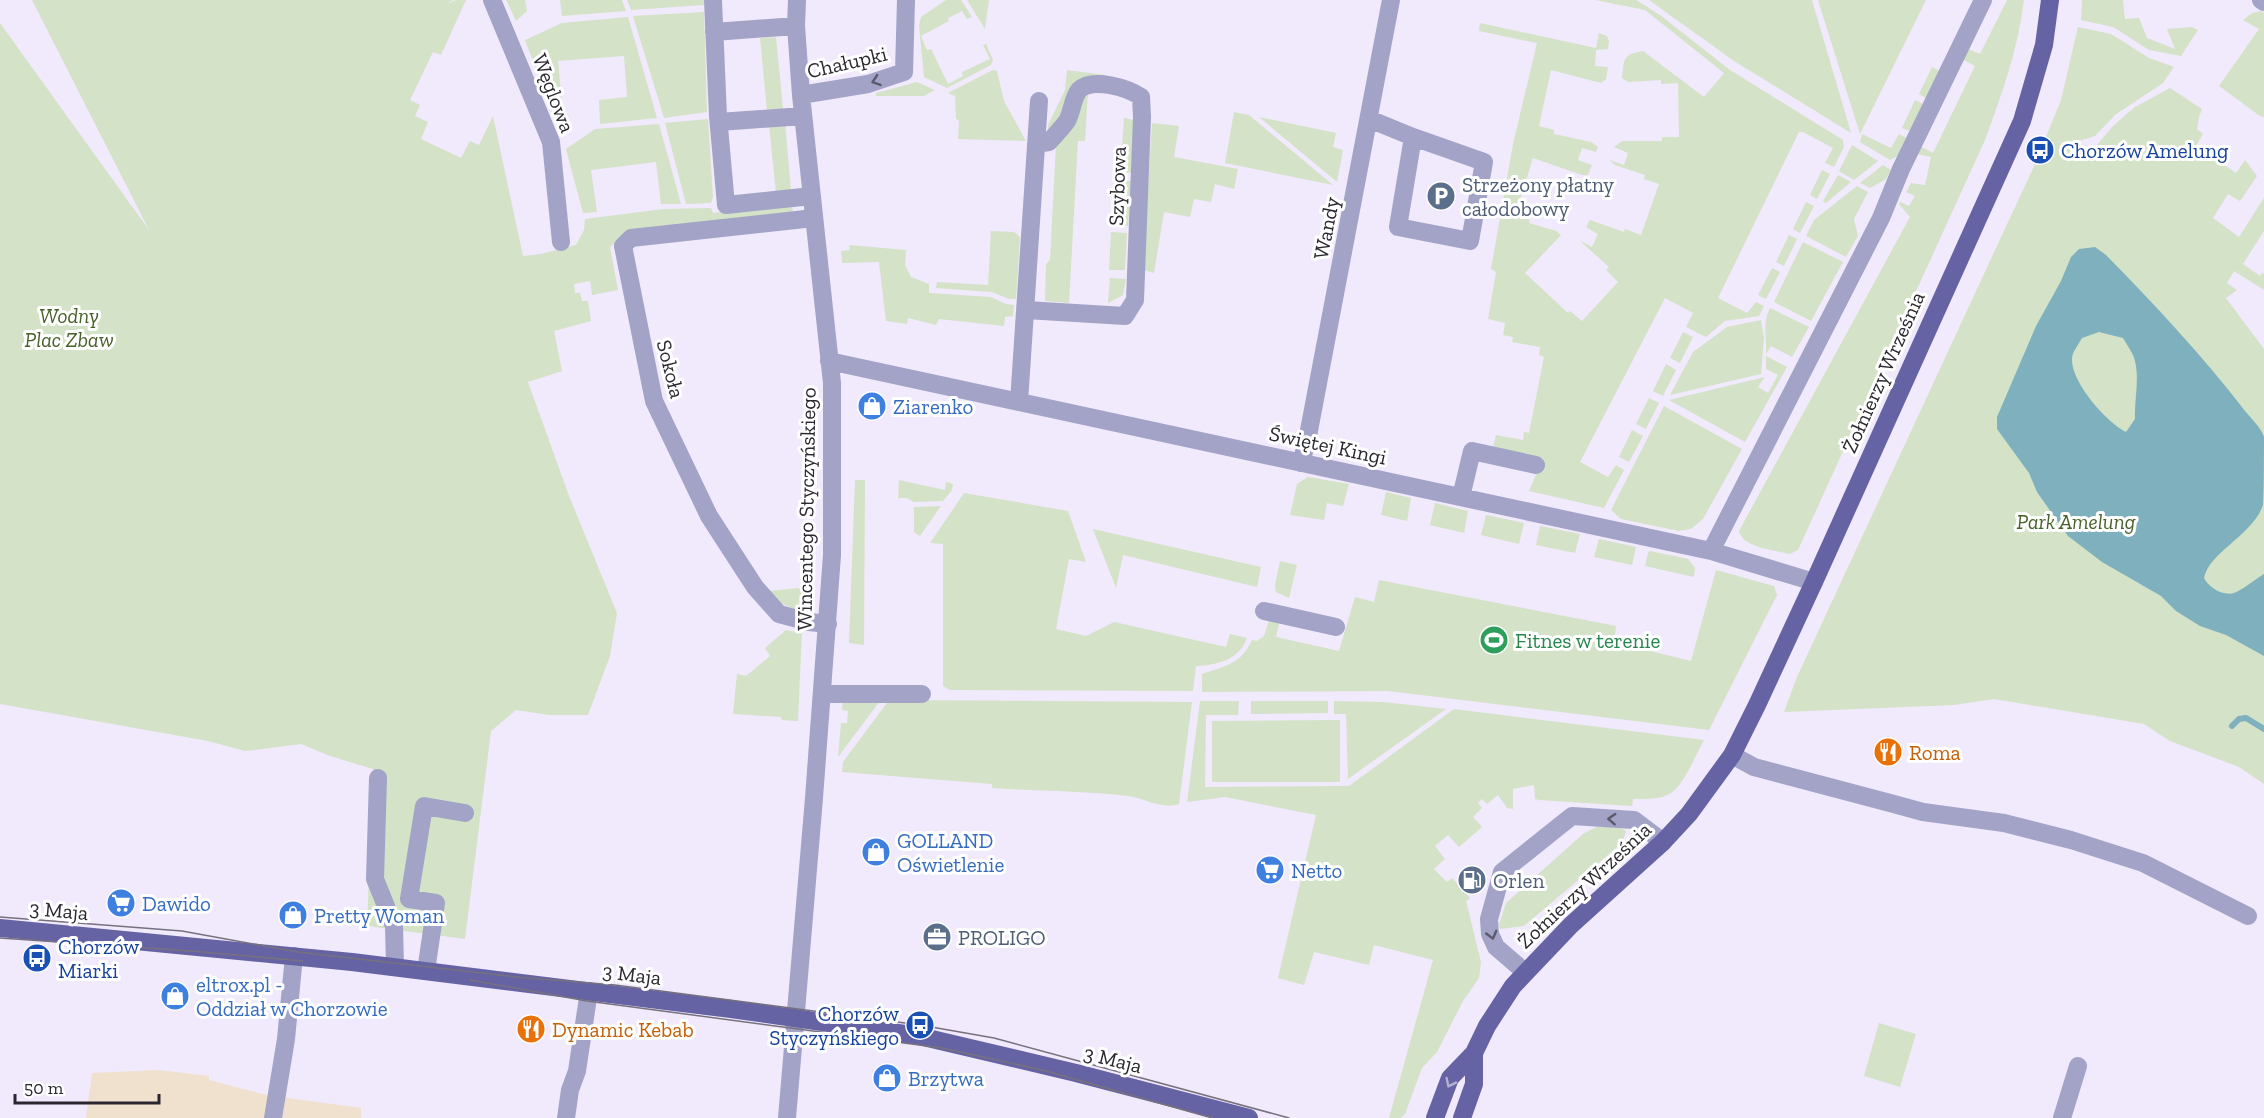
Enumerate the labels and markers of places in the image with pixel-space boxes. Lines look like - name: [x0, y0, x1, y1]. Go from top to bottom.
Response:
- bus stop icon: Chorzów Amelung: [2024, 134, 2056, 166]
- place label: Chorzów Amelung: [2061, 138, 2229, 163]
- place label: Strzeżony płatny całodobowy: [1462, 172, 1614, 221]
- parking icon: Strzeżony płatny całodobowy: [1425, 180, 1457, 212]
- shop icon: Ziarenko: [856, 390, 888, 422]
- place label: Ziarenko: [893, 394, 973, 419]
- sports icon: Fitnes w terenie: [1478, 624, 1510, 656]
- place label: Fitnes w terenie: [1515, 628, 1660, 653]
- restaurant icon: Roma: [1872, 736, 1904, 768]
- place label: Roma: [1909, 740, 1961, 765]
- place label: GOLLAND Oświetlenie: [897, 828, 1005, 877]
- shop icon: GOLLAND Oświetlenie: [860, 836, 892, 868]
- supermarket icon: Netto: [1254, 854, 1286, 886]
- place label: Netto: [1291, 858, 1342, 883]
- fuel station icon: Orlen: [1456, 864, 1488, 896]
- place label: Orlen: [1493, 868, 1544, 893]
- supermarket icon: Dawido: [105, 887, 137, 919]
- place label: Dawido: [142, 891, 211, 916]
- shop icon: Pretty Woman: [277, 899, 309, 931]
- place label: Pretty Woman: [314, 903, 444, 928]
- office icon: PROLIGO: [921, 921, 953, 953]
- place label: PROLIGO: [958, 925, 1046, 950]
- place label: Chorzów Miarki: [58, 934, 139, 983]
- bus stop icon: Chorzów Miarki: [21, 942, 53, 974]
- place label: eltrox.pl - Oddział w Chorzowie: [196, 972, 388, 1021]
- shop icon: eltrox.pl - Oddział w Chorzowie: [159, 980, 191, 1012]
- place label: Chorzów Styczyńskiego: [769, 1001, 899, 1050]
- bus stop icon: Chorzów Styczyńskiego: [904, 1009, 936, 1041]
- restaurant icon: Dynamic Kebab: [515, 1013, 547, 1045]
- place label: Dynamic Kebab: [552, 1017, 694, 1042]
- shop icon: Brzytwa: [871, 1062, 903, 1094]
- place label: Brzytwa: [908, 1066, 984, 1091]

